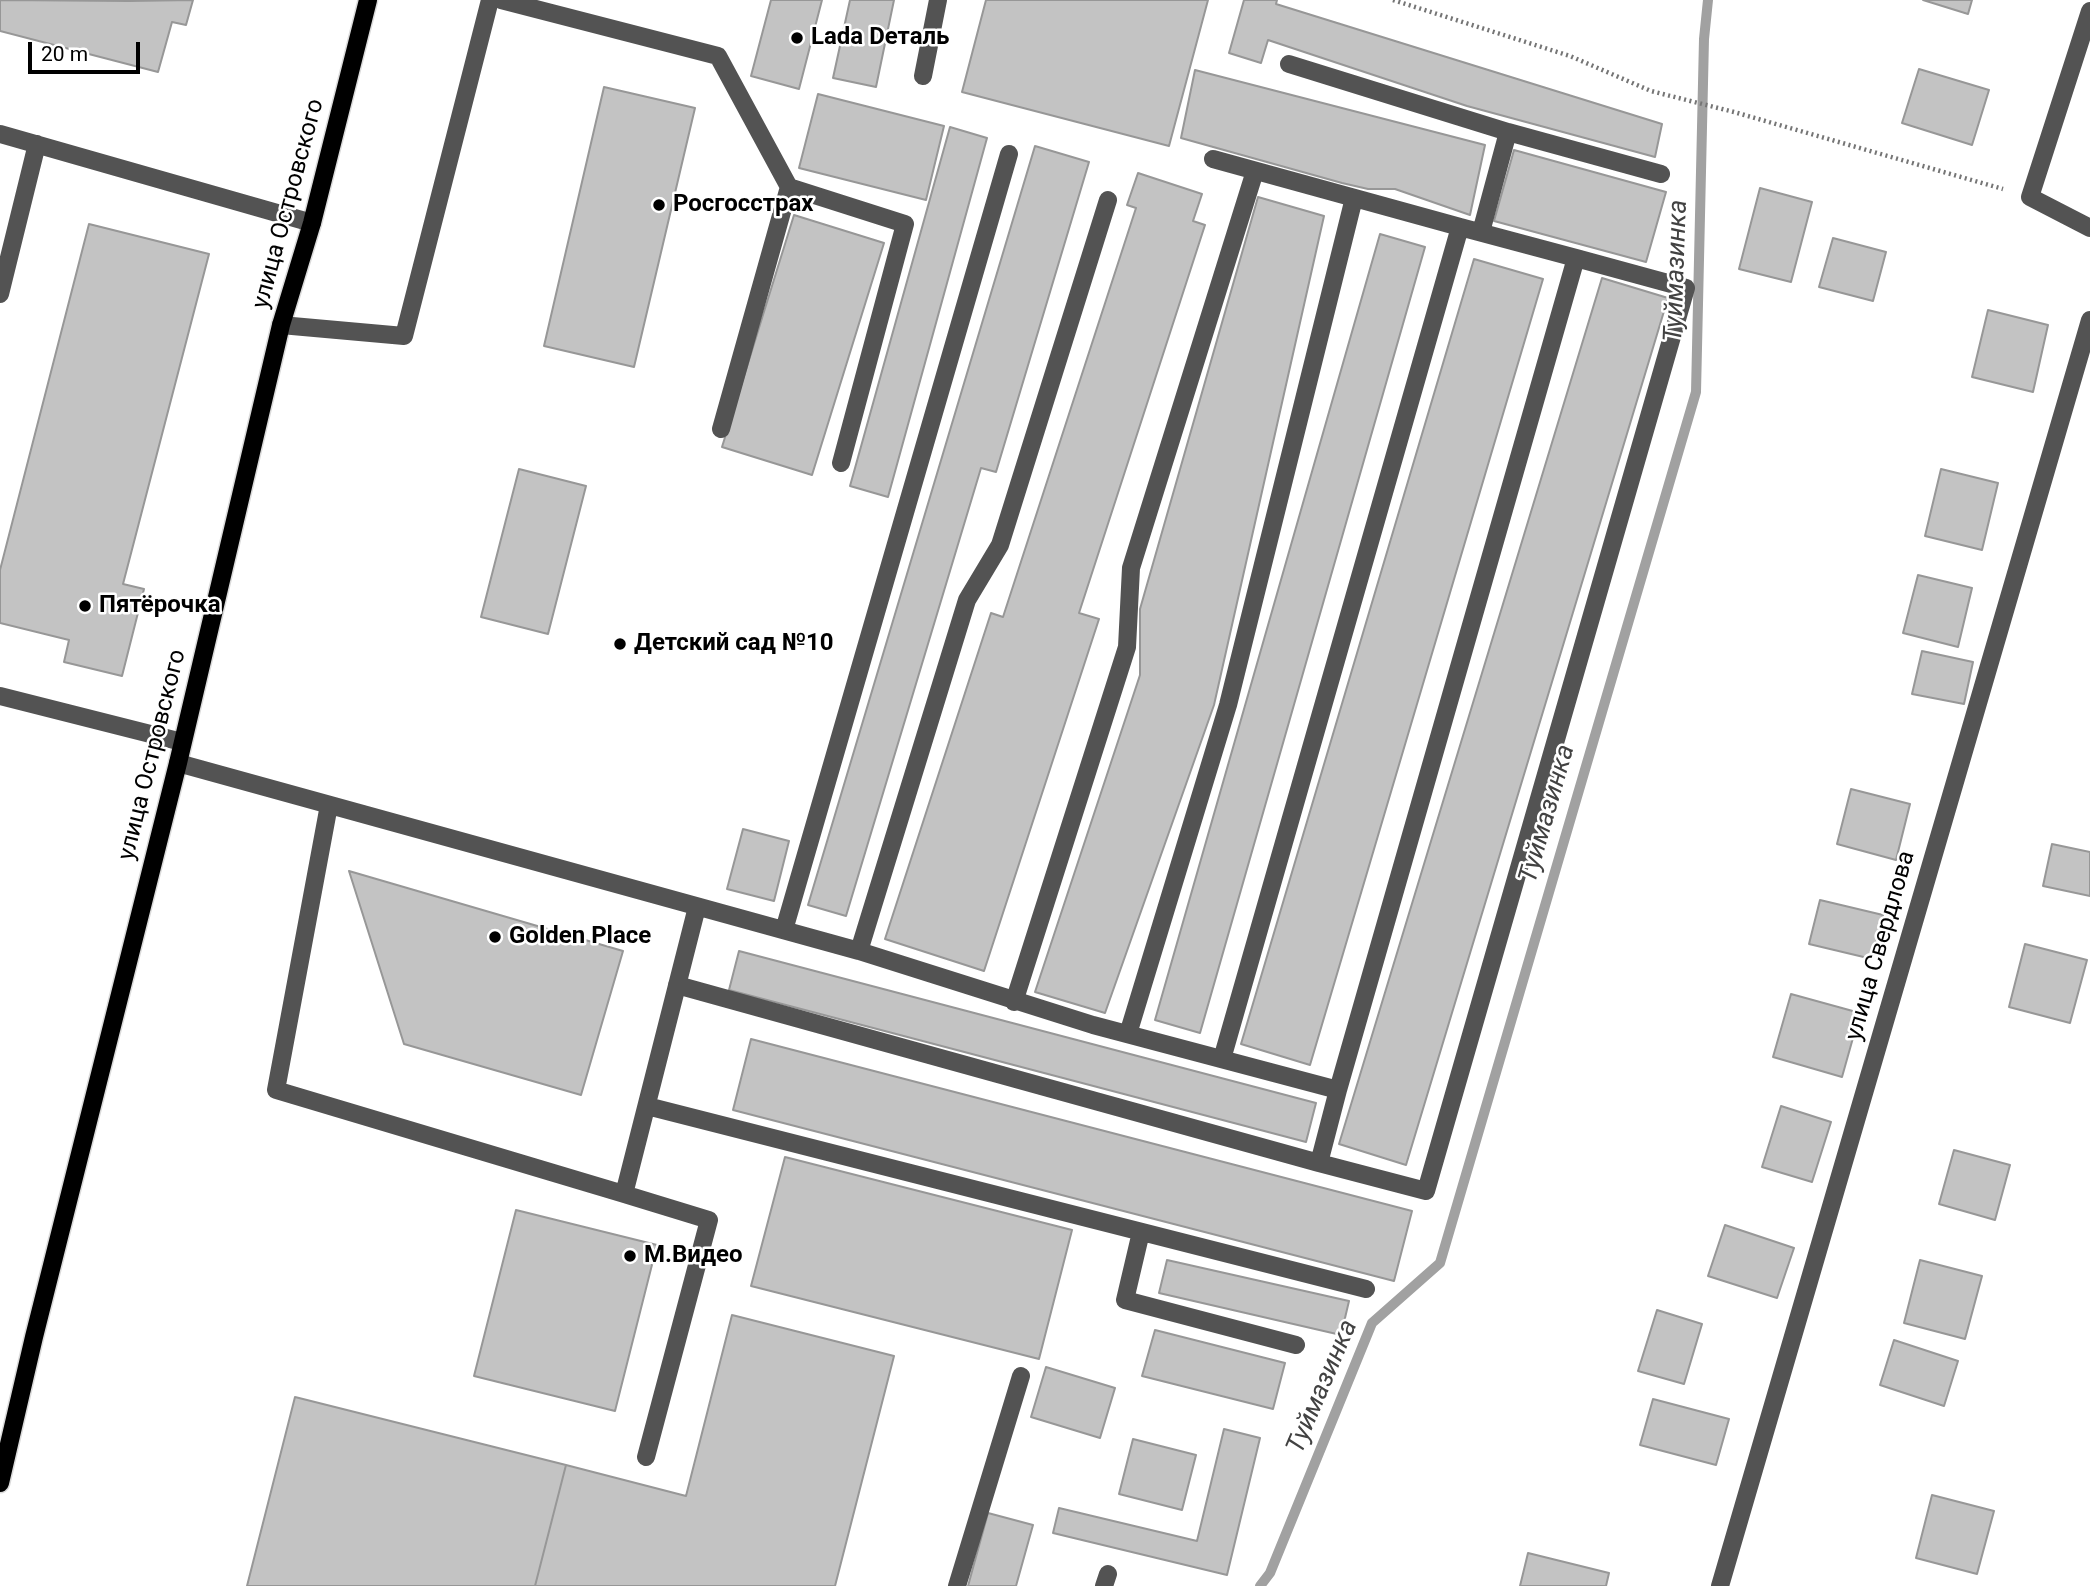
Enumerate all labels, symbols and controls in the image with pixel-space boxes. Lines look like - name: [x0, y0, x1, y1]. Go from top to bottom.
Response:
- place label: Lada Dеталь: [811, 24, 949, 52]
- scale bar: [32, 28, 144, 72]
- marker: Lada Dеталь: [789, 30, 805, 46]
- text: 20 m: [41, 42, 88, 66]
- street label: улица Островского: [247, 96, 331, 312]
- place label: Росгосстрах: [673, 191, 814, 219]
- marker: Росгосстрах: [651, 197, 667, 213]
- water label: Туймазинка: [1659, 199, 1695, 343]
- place label: Пятёрочка: [99, 592, 220, 620]
- marker: Пятёрочка: [77, 598, 93, 614]
- place label: Детский сад №10: [634, 630, 834, 658]
- marker: Детский сад №10: [612, 636, 628, 652]
- street label: улица Островского: [113, 647, 193, 863]
- water label: Туймазинка: [1513, 741, 1583, 887]
- street label: улица Свердлова: [1840, 848, 1922, 1044]
- place label: Golden Place: [509, 923, 651, 951]
- marker: Golden Place: [487, 929, 503, 945]
- place label: М.Видео: [644, 1242, 743, 1270]
- marker: М.Видео: [622, 1248, 638, 1264]
- water label: Туймазинка: [1281, 1315, 1365, 1459]

